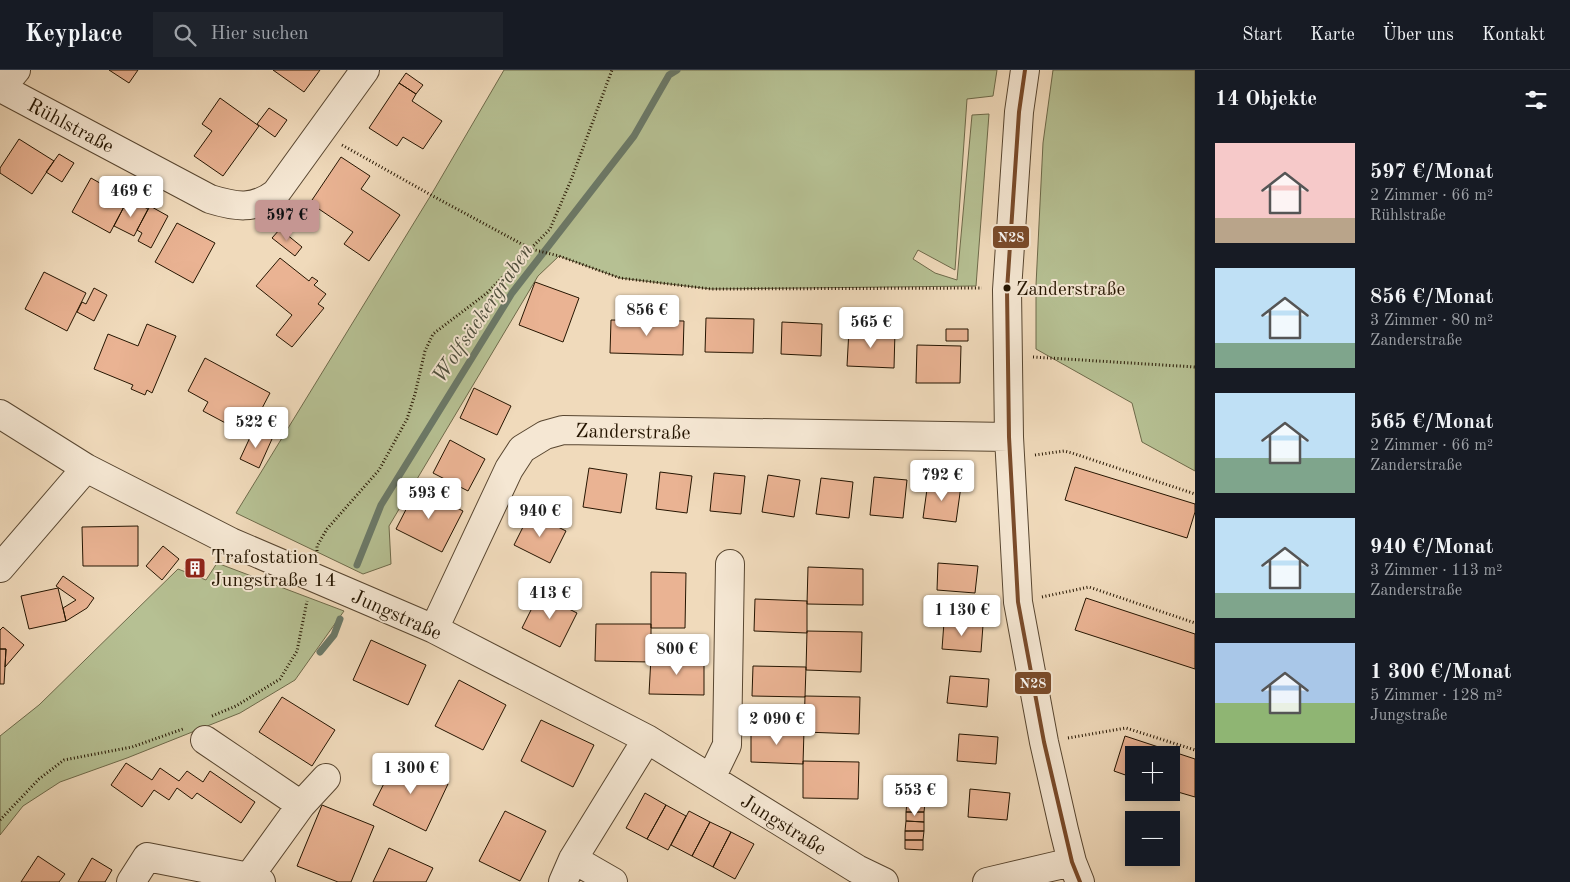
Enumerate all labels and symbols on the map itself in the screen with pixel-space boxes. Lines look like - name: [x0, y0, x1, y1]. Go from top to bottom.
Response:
- street label: Rühlstraße: [24, 96, 117, 158]
- pin: 469 €: [96, 176, 166, 218]
- pin: 597 €: [252, 200, 322, 242]
- line badge: N28: [992, 225, 1030, 249]
- text: N28: [998, 231, 1024, 245]
- water label: Wolfsäckergraben: [429, 240, 538, 387]
- place label: Zanderstraße: [1016, 281, 1125, 300]
- marker: Zanderstraße: [1002, 283, 1012, 293]
- pin: 856 €: [612, 294, 682, 337]
- pin: 565 €: [836, 306, 906, 349]
- pin: 522 €: [221, 406, 291, 449]
- street label: Zanderstraße: [575, 422, 691, 444]
- pin: 792 €: [907, 460, 977, 502]
- pin: 593 €: [394, 478, 464, 520]
- pin: 940 €: [505, 496, 575, 538]
- place label: Trafostation Jungstraße 14: [211, 548, 336, 591]
- building icon: Trafostation Jungstraße 14: [183, 556, 207, 580]
- pin: 413 €: [515, 578, 585, 620]
- street label: Jungstraße: [348, 587, 444, 645]
- pin: 1 130 €: [916, 594, 1008, 637]
- pin: 800 €: [642, 634, 712, 676]
- line badge: N28: [1014, 671, 1052, 695]
- text: N28: [1020, 677, 1046, 691]
- pin: 2 090 €: [731, 704, 823, 746]
- pin: 1 300 €: [365, 752, 457, 795]
- pin: 553 €: [880, 774, 950, 817]
- street label: Jungstraße: [737, 792, 829, 860]

